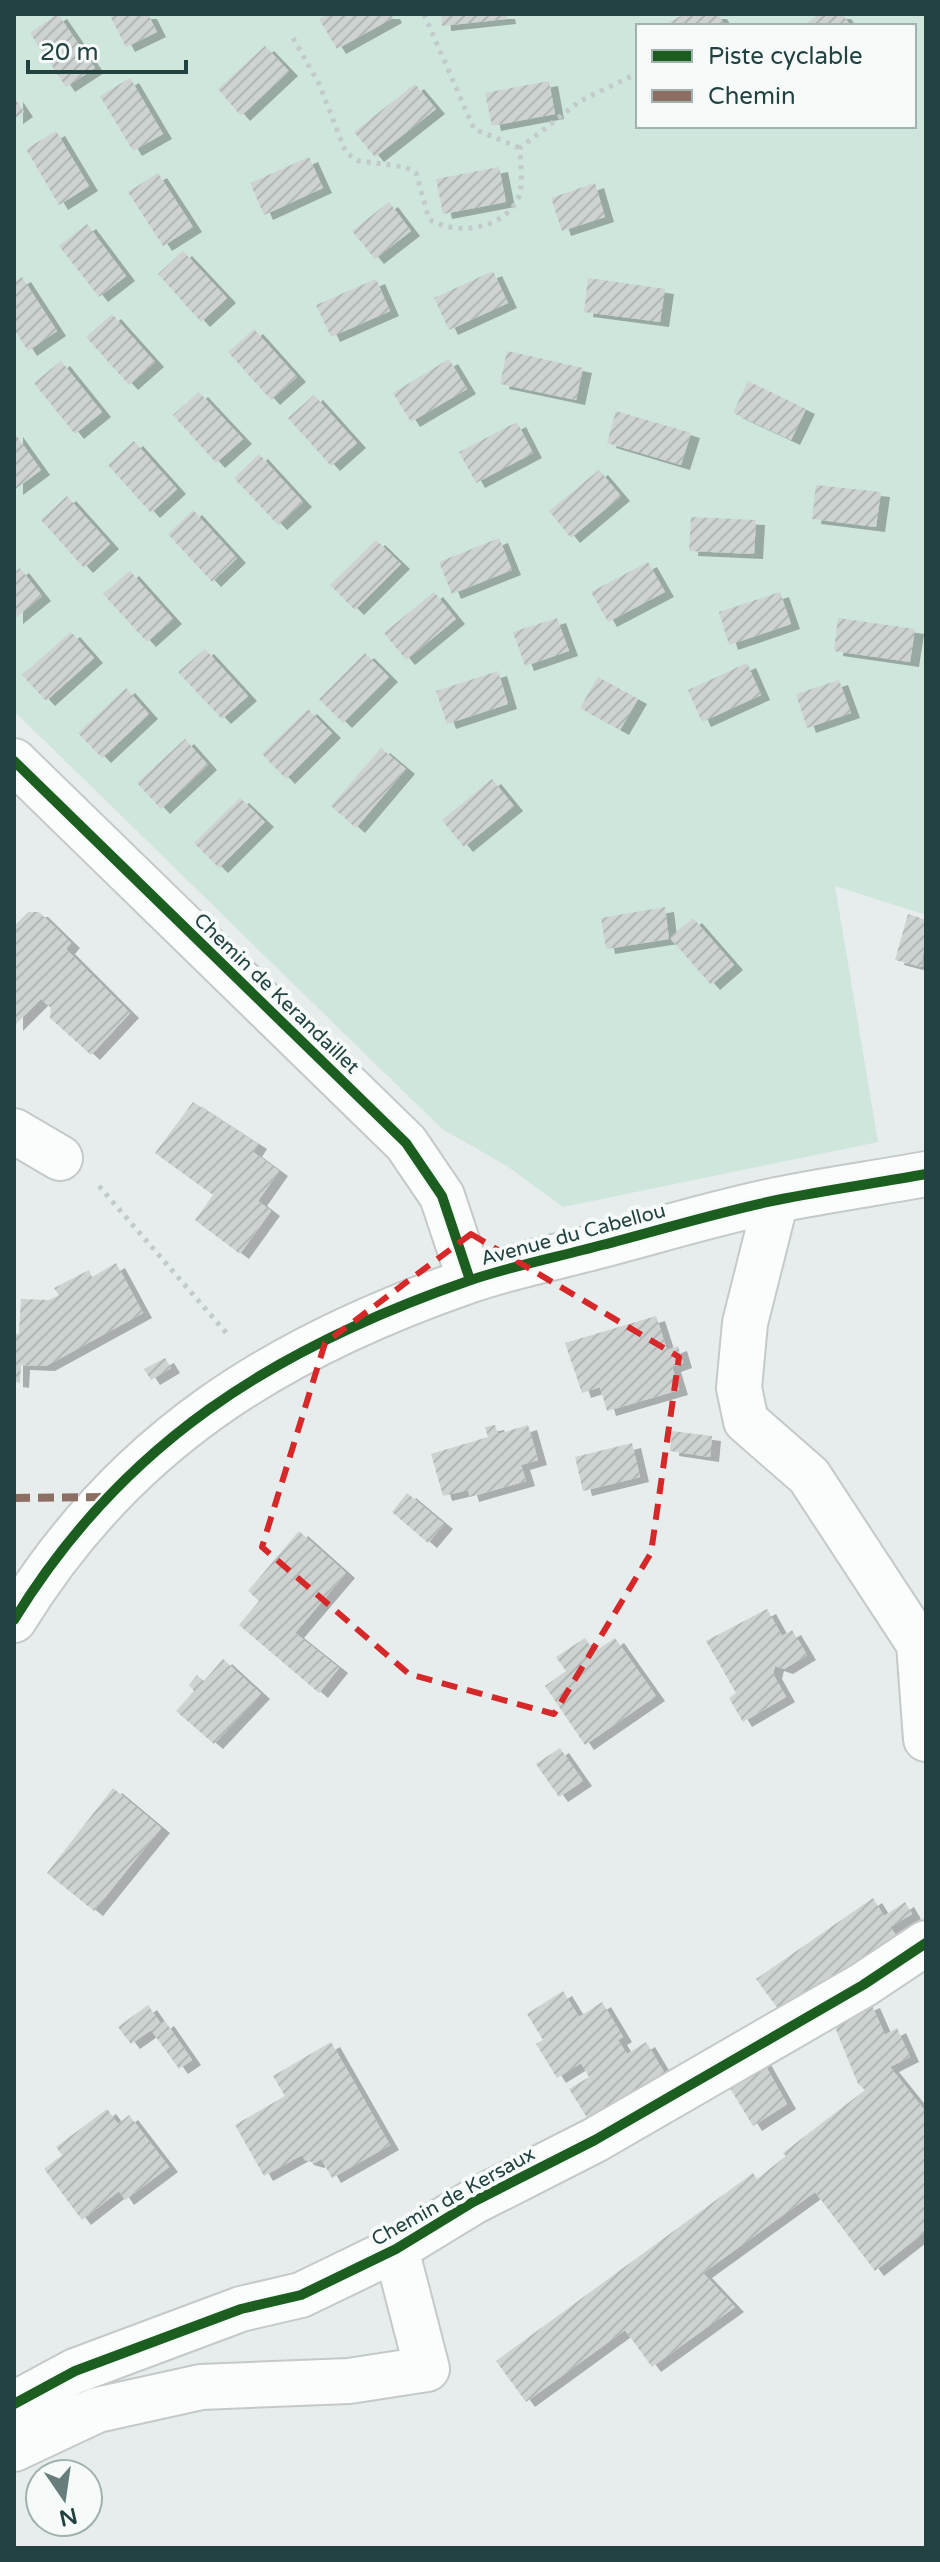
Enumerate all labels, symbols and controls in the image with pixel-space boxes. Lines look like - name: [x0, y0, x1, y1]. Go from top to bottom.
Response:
- scale bar: [28, 24, 186, 74]
- legend: [636, 24, 916, 128]
- text: 20 m: [40, 38, 98, 67]
- text: Piste cyclable: [708, 42, 863, 71]
- text: Chemin: [708, 82, 796, 111]
- street label: Chemin de Kerandaillet: [189, 908, 364, 1079]
- street label: Avenue du Cabellou: [478, 1199, 668, 1271]
- street label: Chemin de Kersaux: [368, 2142, 539, 2252]
- north arrow: [24, 2458, 104, 2538]
- text: N: [57, 2502, 80, 2531]

